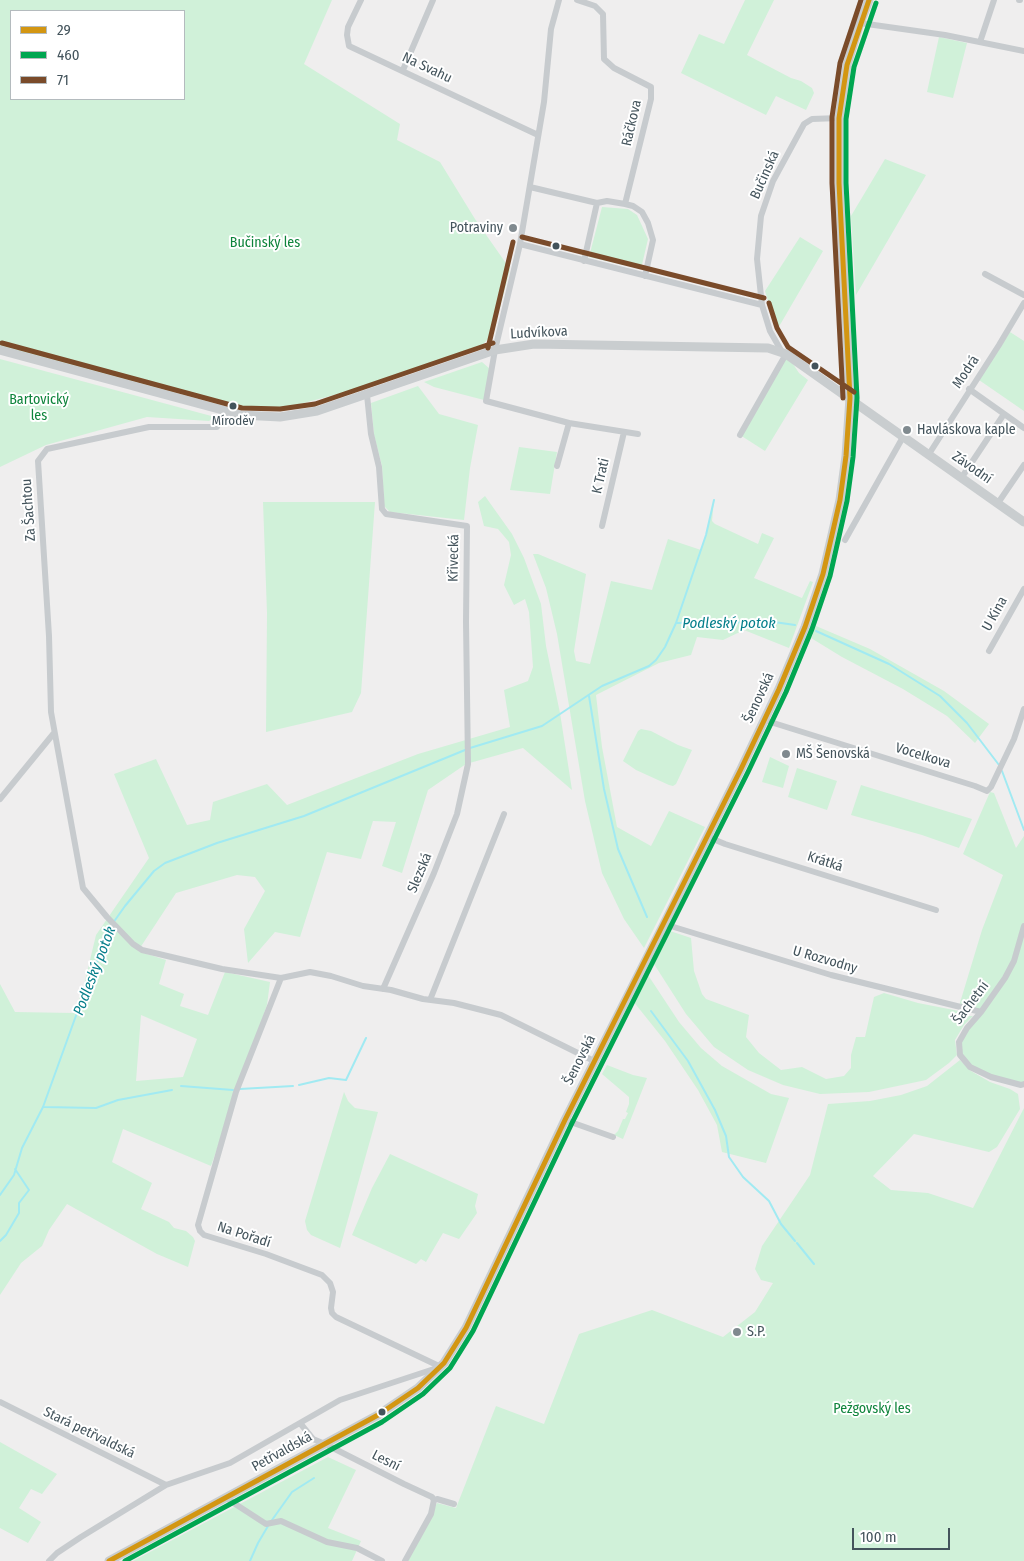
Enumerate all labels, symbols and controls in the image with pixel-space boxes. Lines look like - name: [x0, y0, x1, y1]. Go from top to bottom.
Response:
- legend: [10, 10, 185, 100]
- text: 29: [57, 21, 71, 39]
- text: 460: [57, 46, 80, 64]
- street label: Na Svahu: [399, 49, 455, 87]
- text: 71: [57, 71, 69, 89]
- street label: Ráčkova: [619, 98, 645, 148]
- street label: Bučinská: [747, 148, 783, 202]
- place label: Potraviny: [450, 220, 503, 236]
- marker: Potraviny: [507, 222, 519, 234]
- park label: Bučinský les: [230, 235, 300, 251]
- unlabelled marker: [551, 241, 561, 251]
- street label: Ludvíkova: [510, 323, 568, 343]
- street label: Modrá: [949, 352, 983, 392]
- unlabelled marker: [810, 361, 820, 371]
- park label: Bartovický les: [9, 392, 69, 424]
- marker: Míroděv: [228, 401, 238, 411]
- place label: Míroděv: [212, 413, 254, 429]
- place label: Havláskova kaple: [917, 422, 1016, 438]
- marker: Havláskova kaple: [901, 424, 913, 436]
- street label: Závodní: [949, 448, 995, 488]
- street label: K Trati: [589, 456, 613, 496]
- street label: Za Šachtou: [18, 478, 40, 542]
- street label: Křivecká: [445, 534, 463, 582]
- street label: U Kina: [979, 594, 1011, 634]
- water label: Podleský potok: [682, 615, 776, 633]
- street label: Šenovská: [740, 670, 778, 726]
- street label: Vocelkova: [893, 740, 953, 772]
- place label: MŠ Šenovská: [796, 746, 870, 762]
- marker: MŠ Šenovská: [780, 748, 792, 760]
- street label: Krátká: [805, 848, 845, 876]
- street label: Slezská: [404, 850, 436, 896]
- water label: Podleský potok: [70, 924, 120, 1018]
- street label: U Rozvodny: [791, 943, 859, 977]
- street label: Šachetní: [949, 978, 993, 1028]
- street label: Šenovská: [560, 1032, 600, 1088]
- street label: Na Pořadí: [215, 1218, 273, 1252]
- place label: S.P.: [747, 1324, 766, 1340]
- marker: S.P.: [731, 1326, 743, 1338]
- park label: Pežgovský les: [833, 1401, 911, 1417]
- street label: Stará petřvaldská: [40, 1404, 138, 1462]
- unlabelled marker: [377, 1407, 387, 1417]
- street label: Petřvaldská: [249, 1429, 315, 1475]
- street label: Lesní: [369, 1447, 403, 1475]
- scale bar: [854, 1518, 952, 1550]
- text: 100 m: [860, 1528, 897, 1546]

